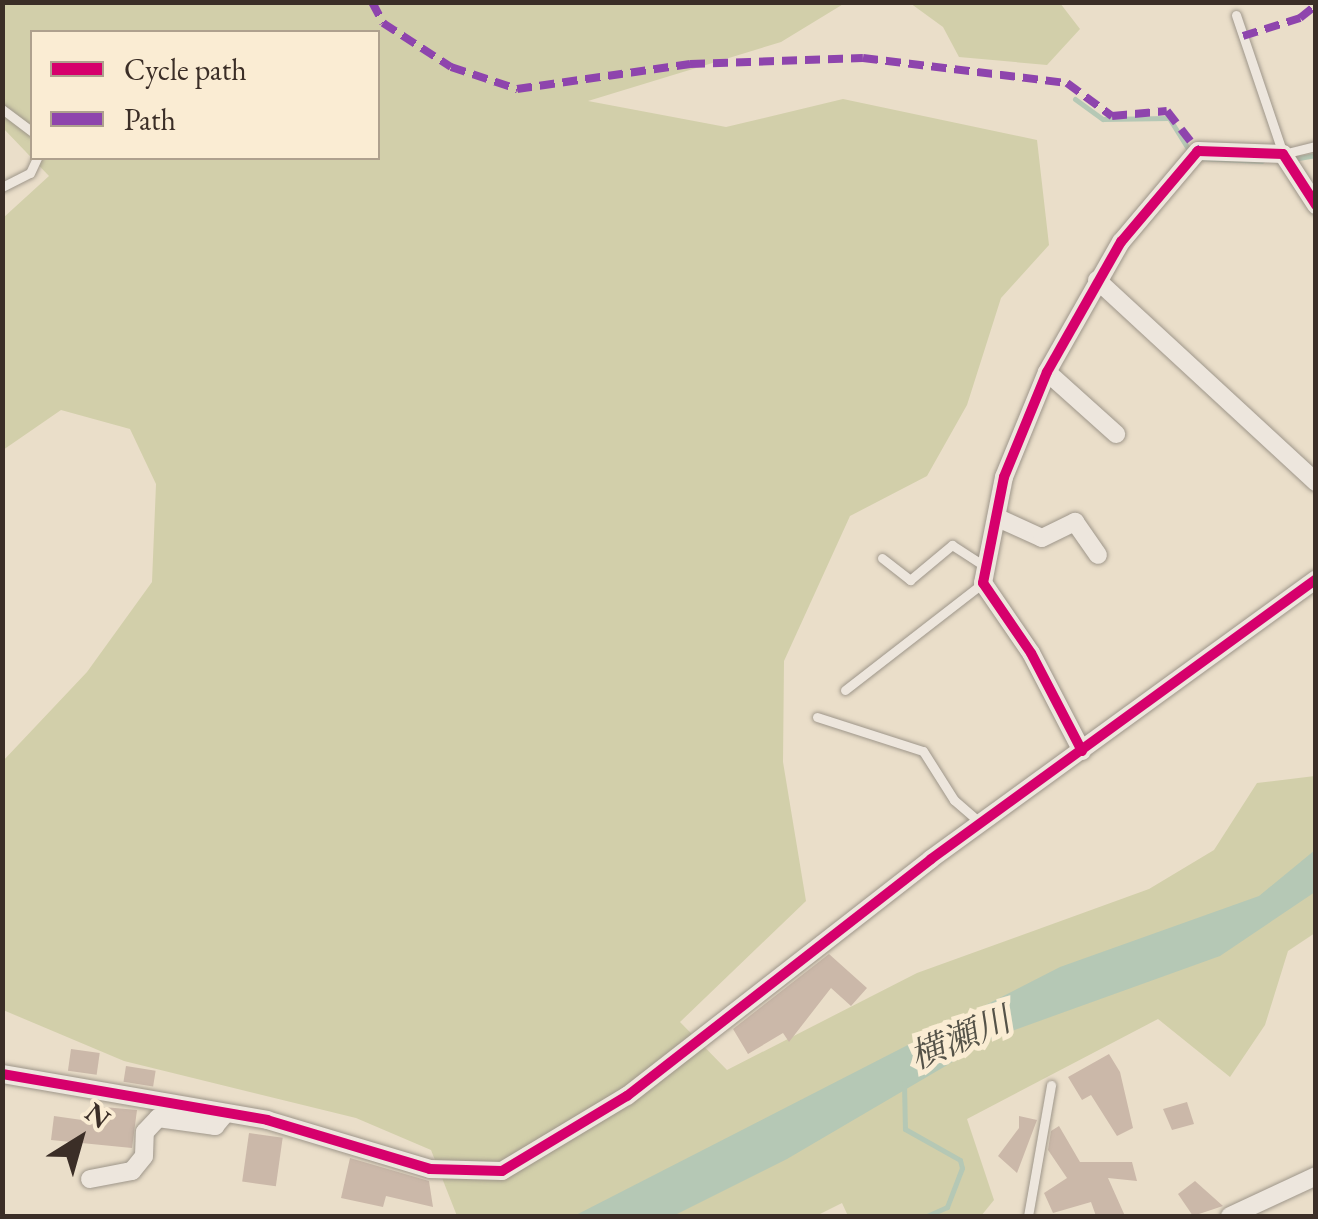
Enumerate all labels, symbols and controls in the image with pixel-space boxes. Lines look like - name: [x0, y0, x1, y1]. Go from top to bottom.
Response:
- legend: [30, 30, 380, 160]
- text: Cycle path: [124, 50, 247, 89]
- text: Path: [124, 100, 176, 139]
- water label: 横瀬川: [903, 998, 1017, 1078]
- north arrow: [30, 1089, 130, 1189]
- text: N: [78, 1094, 118, 1136]

